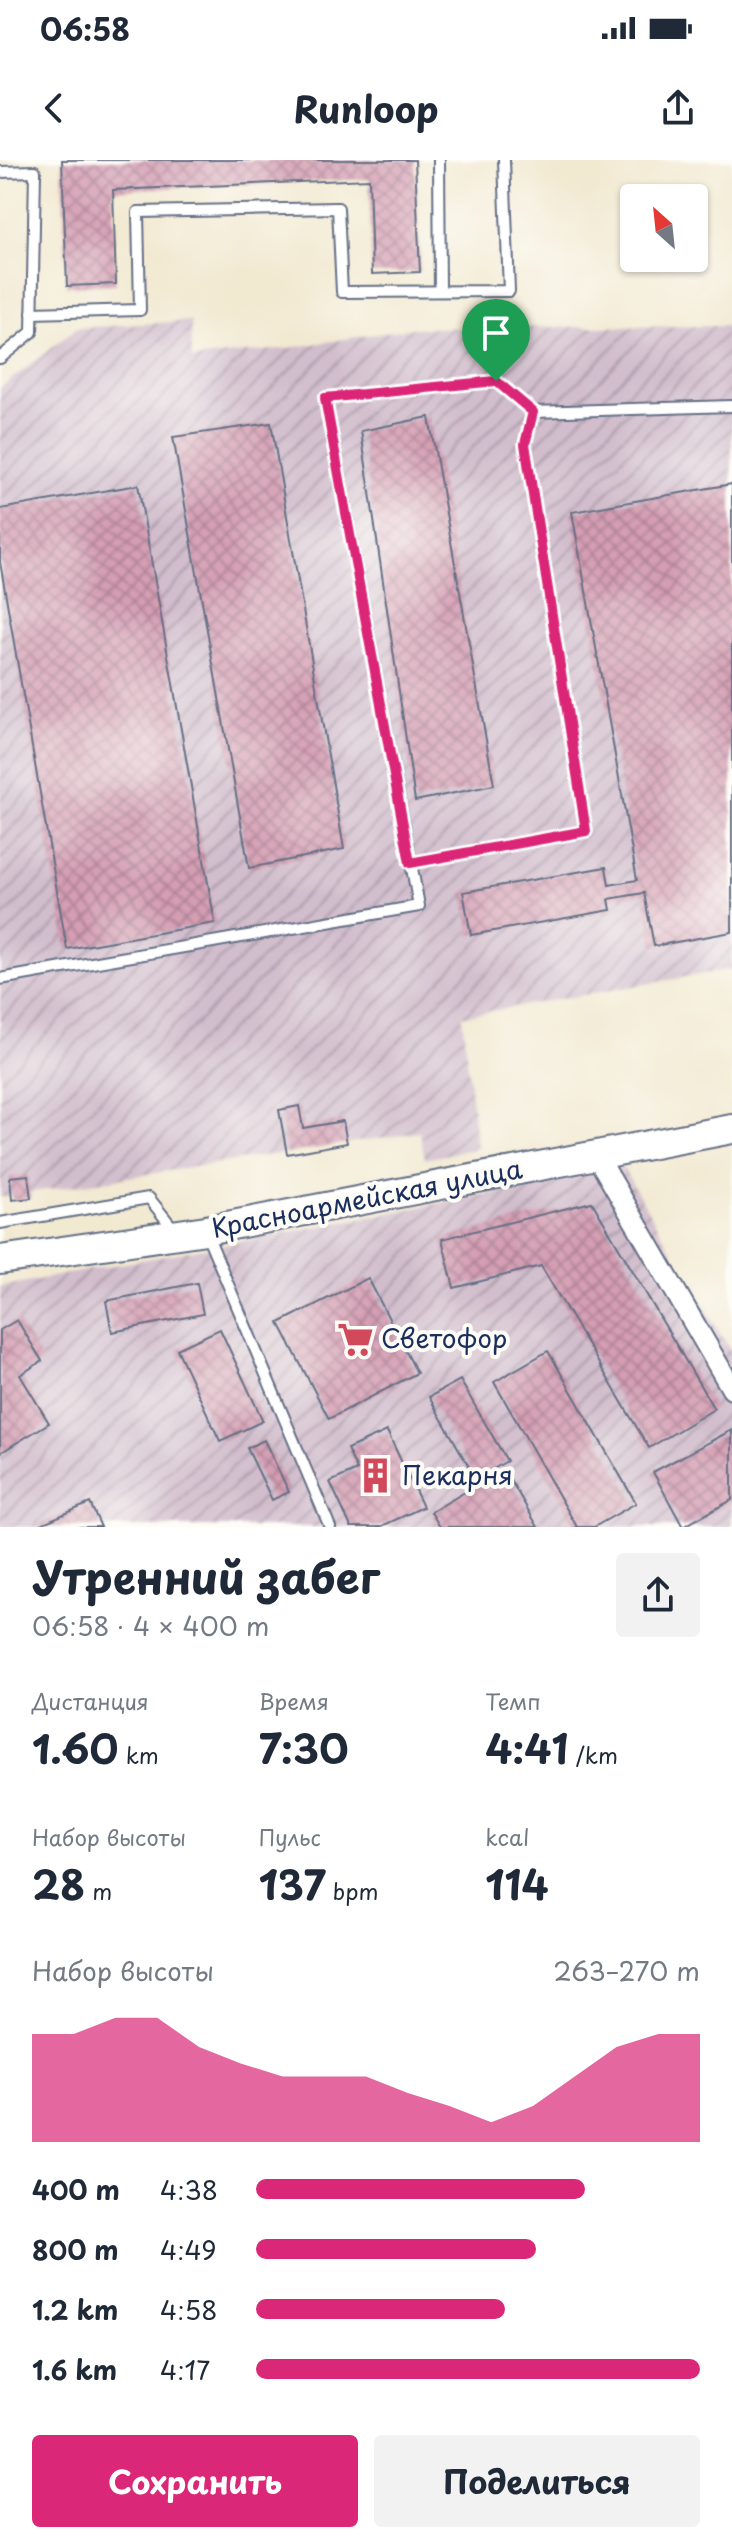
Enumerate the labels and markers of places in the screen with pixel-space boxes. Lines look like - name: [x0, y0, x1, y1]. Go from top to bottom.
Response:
- pin: [462, 299, 530, 381]
- place label: Светофор: [381, 1318, 507, 1357]
- supermarket icon: Светофор: [336, 1320, 374, 1358]
- place label: Пекарня: [402, 1455, 513, 1494]
- building icon: Пекарня: [357, 1457, 395, 1495]

